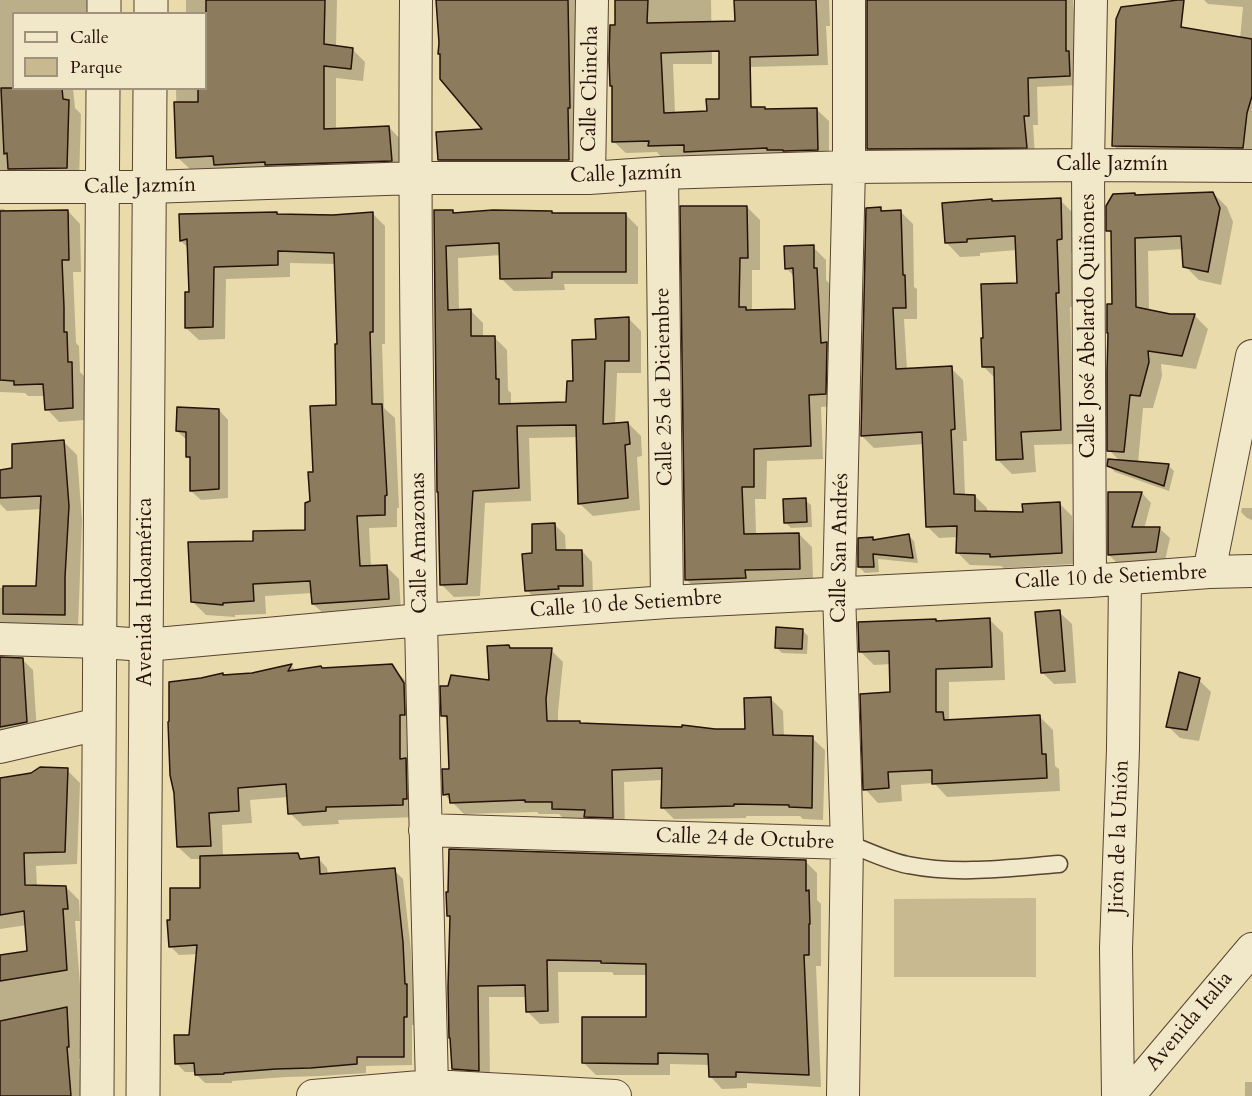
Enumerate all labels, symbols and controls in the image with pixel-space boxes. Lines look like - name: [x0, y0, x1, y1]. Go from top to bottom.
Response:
- legend: [12, 12, 207, 90]
- text: Calle: [70, 25, 109, 50]
- street label: Calle Chincha: [577, 25, 605, 153]
- text: Parque: [70, 55, 123, 80]
- street label: Calle Jazmín: [1056, 152, 1168, 178]
- street label: Calle Jazmín: [570, 160, 682, 190]
- street label: Calle Jazmín: [84, 173, 196, 201]
- street label: Calle José Abelardo Quiñones: [1076, 194, 1102, 458]
- street label: Calle 25 de Diciembre: [651, 287, 679, 487]
- street label: Calle Amazonas: [406, 472, 434, 614]
- street label: Calle San Andrés: [827, 473, 855, 623]
- street label: Avenida Indoamérica: [133, 497, 159, 687]
- street label: Calle 10 de Setiembre: [1014, 560, 1208, 596]
- street label: Calle 10 de Setiembre: [529, 586, 723, 624]
- street label: Jirón de la Unión: [1105, 759, 1135, 915]
- street label: Calle 24 de Octubre: [655, 824, 835, 856]
- street label: Avenida Italia: [1141, 967, 1239, 1077]

